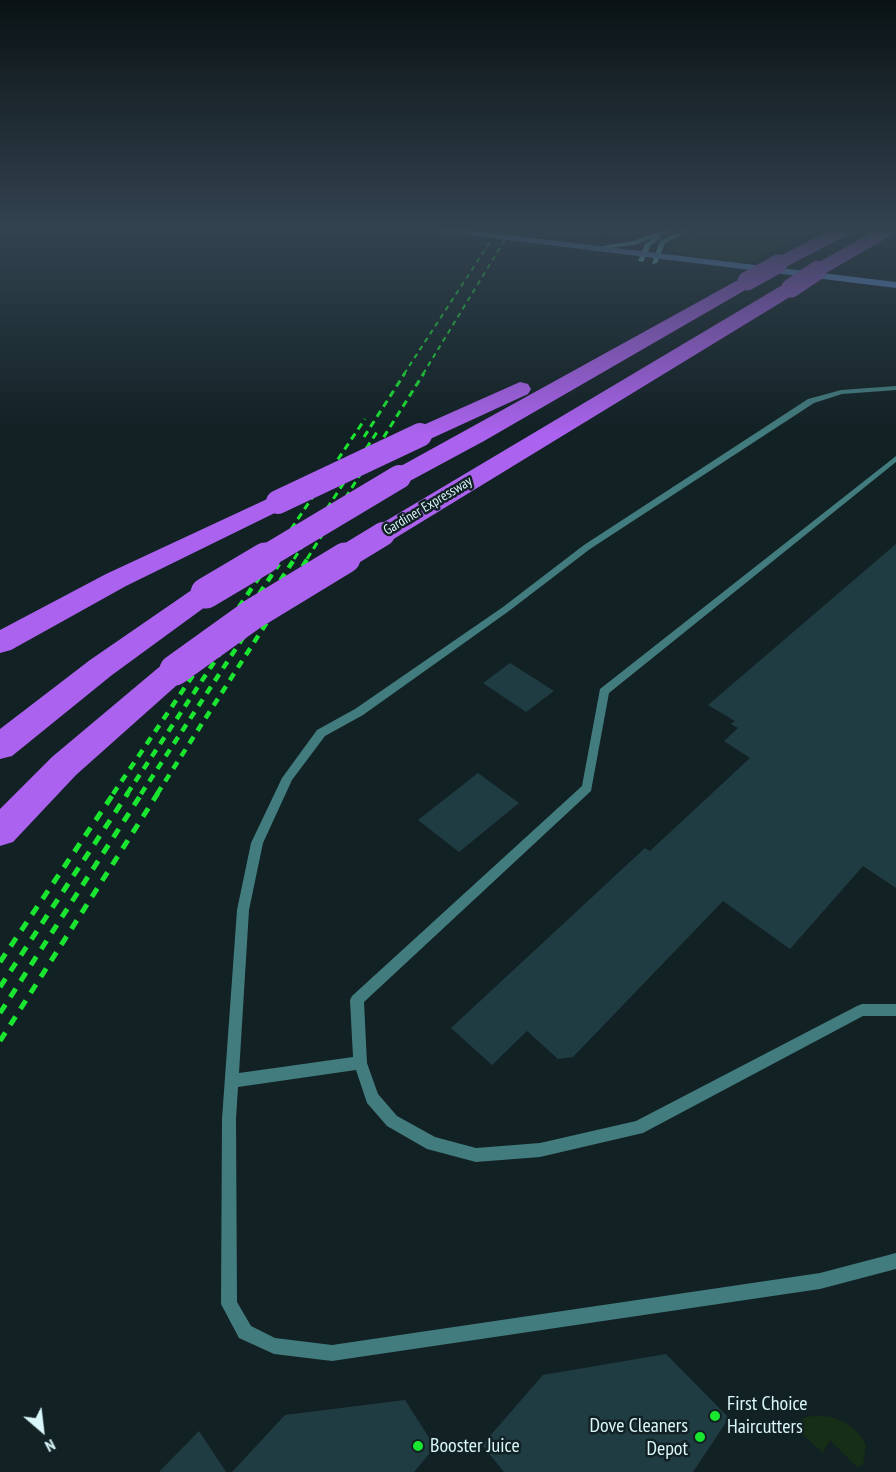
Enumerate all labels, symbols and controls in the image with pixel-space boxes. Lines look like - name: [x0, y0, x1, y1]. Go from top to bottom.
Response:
- street label: Gardiner Expressway: [381, 473, 475, 539]
- place label: First Choice Haircutters: [727, 1392, 808, 1439]
- north arrow: [12, 1400, 72, 1460]
- marker: First Choice Haircutters: [708, 1409, 722, 1423]
- place label: Dove Cleaners Depot: [589, 1414, 688, 1461]
- marker: Dove Cleaners Depot: [693, 1430, 707, 1444]
- place label: Booster Juice: [430, 1434, 520, 1458]
- text: N: [42, 1435, 59, 1457]
- marker: Booster Juice: [411, 1439, 425, 1453]

